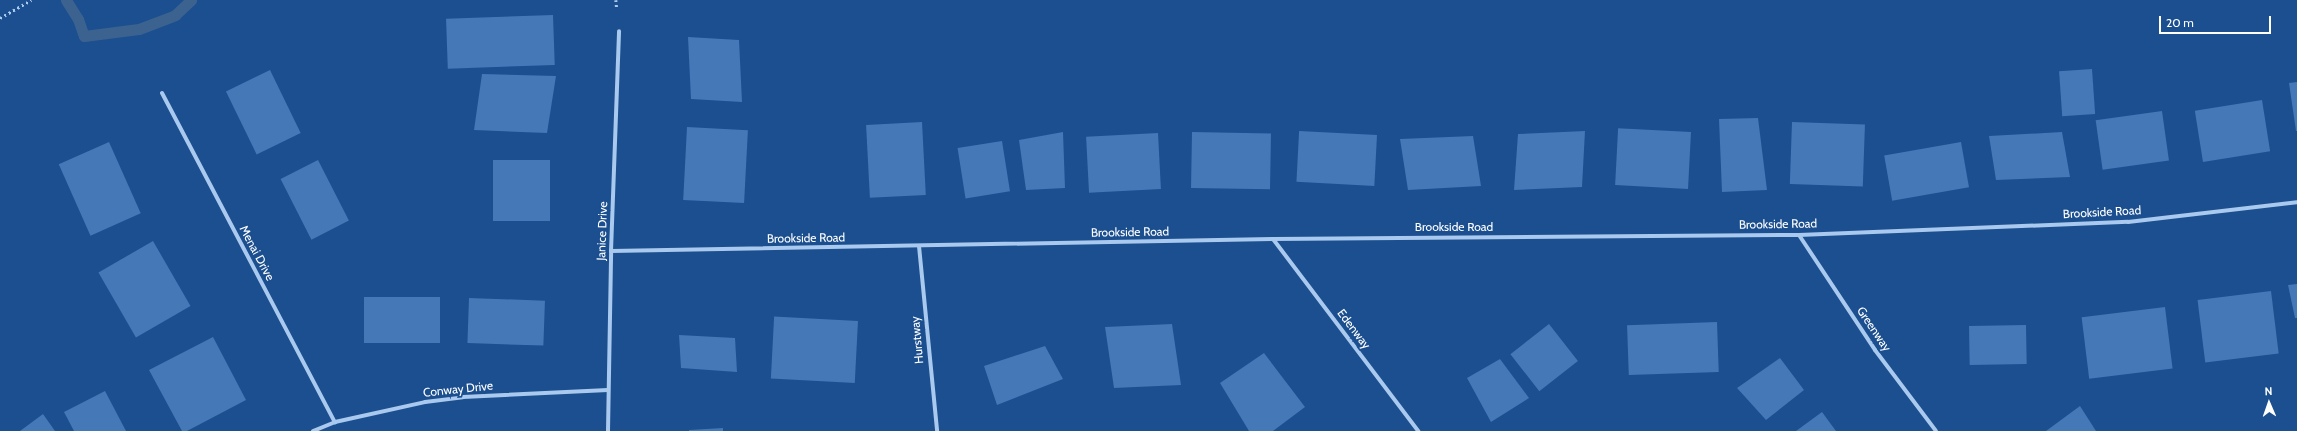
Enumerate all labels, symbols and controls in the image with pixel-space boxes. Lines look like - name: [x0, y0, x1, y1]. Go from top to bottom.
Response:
- scale bar: [2161, 8, 2273, 34]
- text: 20 m: [2166, 15, 2194, 30]
- street label: Janice Drive: [594, 201, 610, 261]
- street label: Brookside Road: [2063, 203, 2141, 221]
- street label: Brookside Road: [1739, 216, 1817, 232]
- street label: Brookside Road: [1415, 220, 1493, 234]
- street label: Menai Drive: [236, 223, 278, 283]
- street label: Brookside Road: [1091, 224, 1169, 240]
- street label: Brookside Road: [767, 230, 845, 246]
- street label: Greenway: [1854, 304, 1894, 354]
- street label: Edenway: [1334, 306, 1374, 352]
- street label: Hurstway: [908, 316, 926, 364]
- street label: Conway Drive: [422, 378, 494, 400]
- north arrow: [2249, 383, 2289, 423]
- text: N: [2264, 384, 2273, 398]

